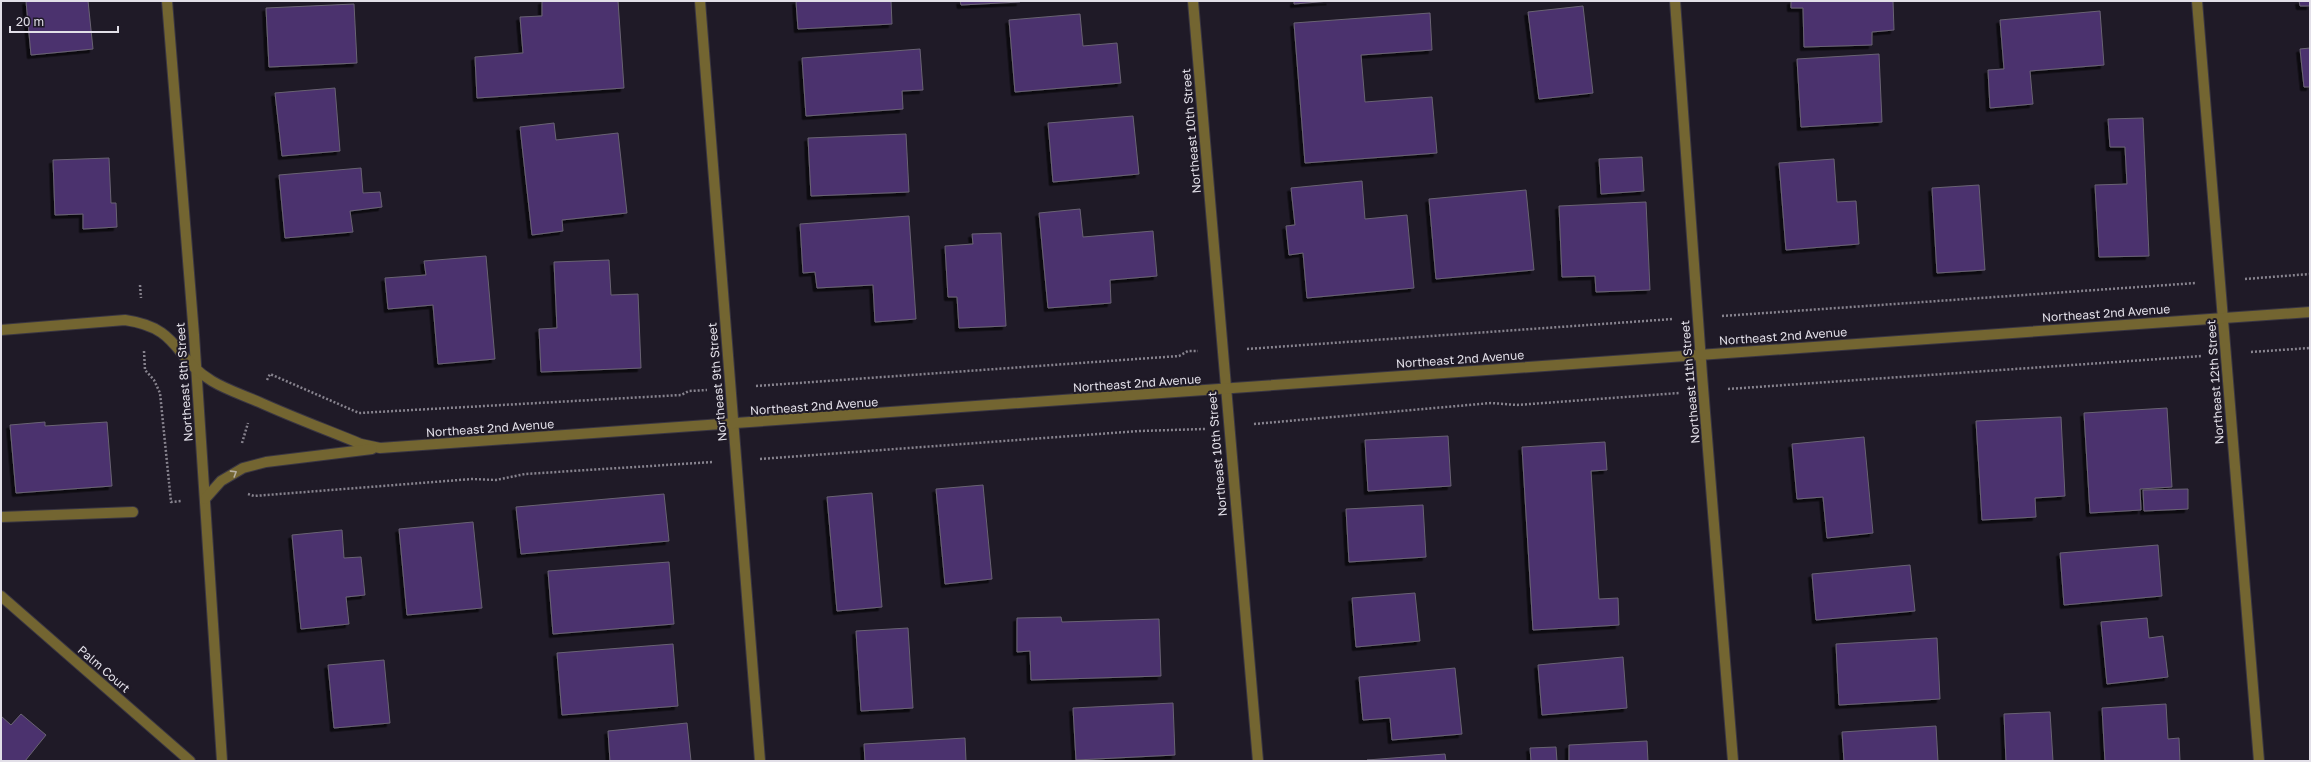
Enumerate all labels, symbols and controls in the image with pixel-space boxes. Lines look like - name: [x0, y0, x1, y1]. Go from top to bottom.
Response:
- scale bar: [10, 8, 118, 34]
- text: 20 m: [16, 14, 44, 29]
- street label: Northeast 10th Street: [1178, 68, 1204, 194]
- street label: Northeast 2nd Avenue: [2041, 301, 2171, 325]
- street label: Northeast 12th Street: [2203, 319, 2227, 445]
- street label: Northeast 11th Street: [1677, 320, 1703, 444]
- street label: Northeast 8th Street: [172, 322, 196, 442]
- street label: Northeast 9th Street: [704, 322, 730, 442]
- street label: Northeast 2nd Avenue: [1718, 324, 1848, 348]
- street label: Northeast 2nd Avenue: [1395, 347, 1525, 371]
- street label: Northeast 2nd Avenue: [1072, 371, 1202, 395]
- street label: Northeast 10th Street: [1204, 391, 1230, 517]
- street label: Northeast 2nd Avenue: [749, 394, 879, 418]
- street label: Northeast 2nd Avenue: [425, 416, 555, 440]
- one-way arrow: [230, 470, 237, 478]
- street label: Palm Court: [75, 642, 133, 696]

